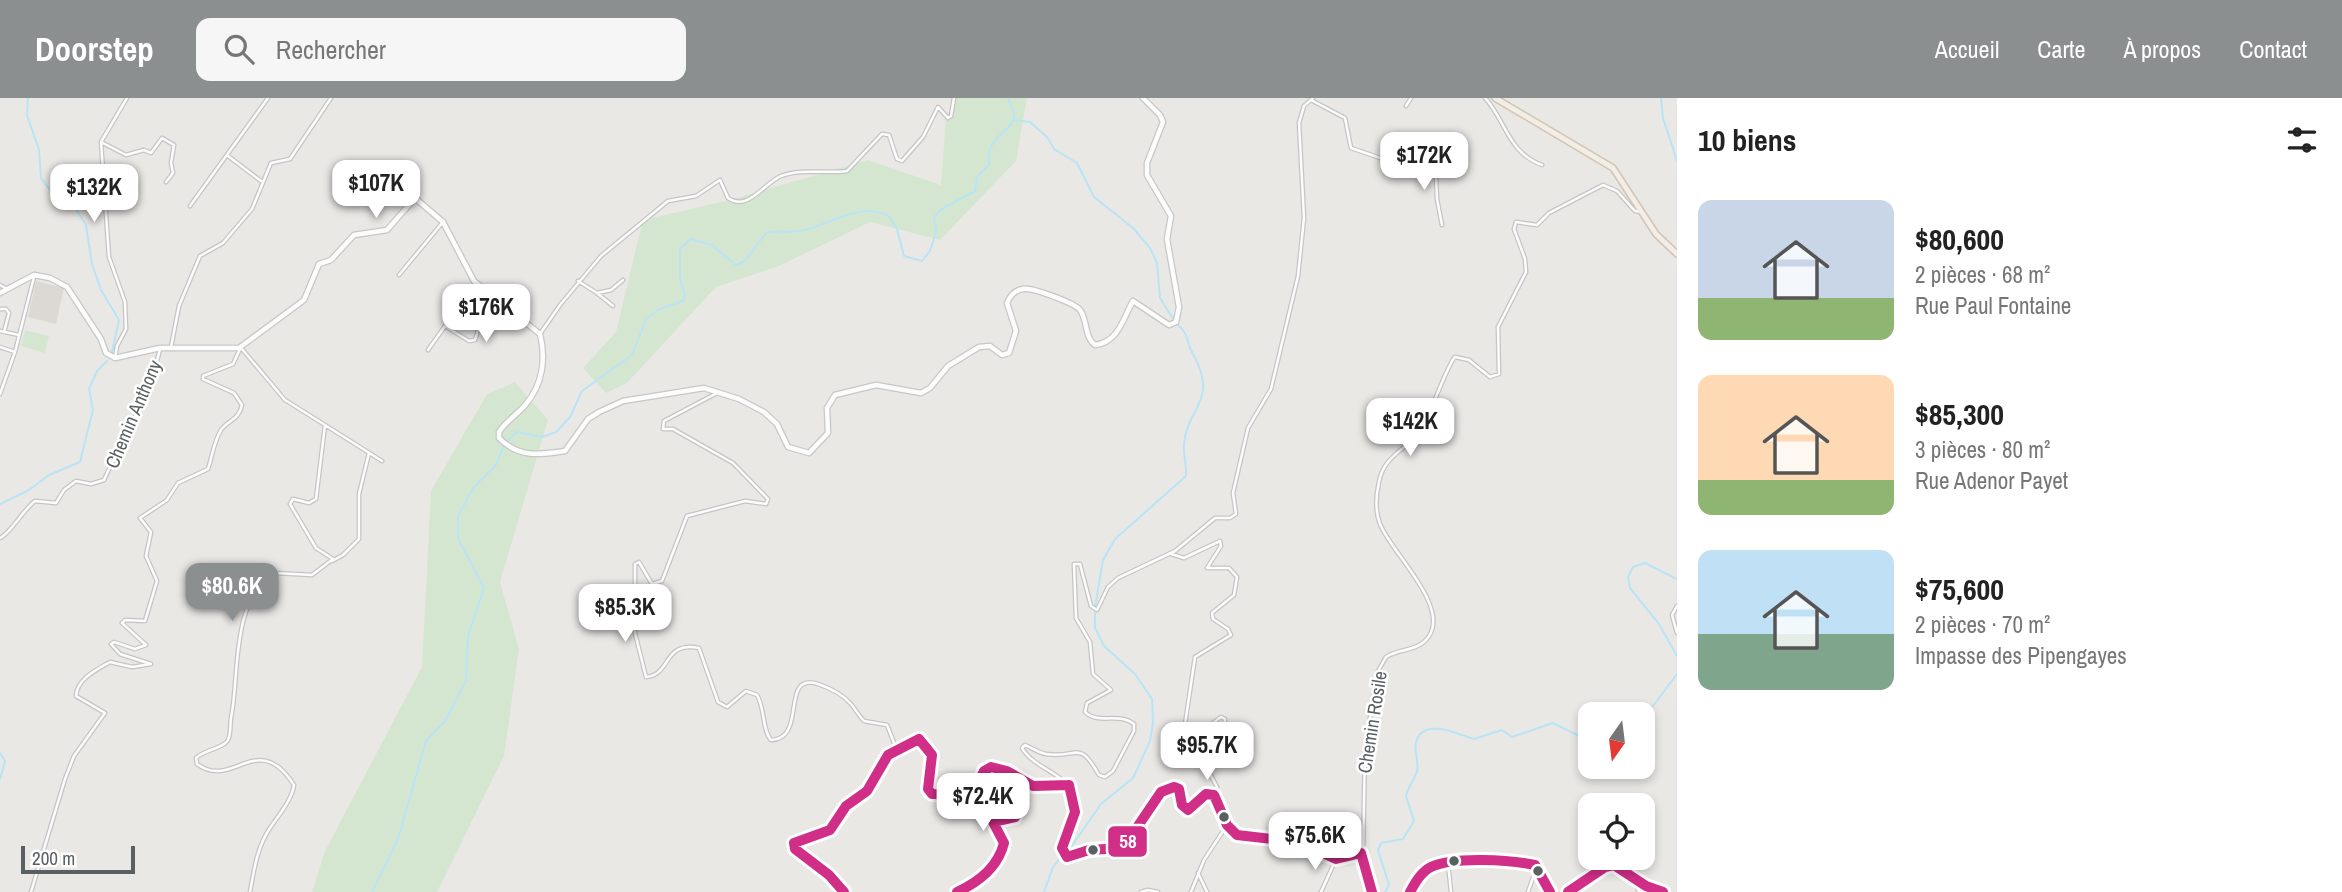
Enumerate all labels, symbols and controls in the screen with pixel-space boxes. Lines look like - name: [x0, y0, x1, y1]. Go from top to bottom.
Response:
- search box: [196, 18, 686, 81]
- text: Doorstep: [35, 27, 154, 71]
- icon: search: [220, 30, 258, 68]
- text: Rechercher: [276, 32, 386, 67]
- text: Accueil: [1935, 33, 1999, 65]
- text: Carte: [2037, 33, 2085, 65]
- text: À propos: [2123, 33, 2201, 65]
- text: Contact: [2239, 33, 2307, 65]
- text: 10 biens: [1698, 120, 1796, 160]
- icon: filters: [2283, 121, 2321, 159]
- pin: $172K: [1375, 132, 1473, 192]
- text: $172K: [1396, 139, 1452, 170]
- pin: $107K: [327, 160, 425, 220]
- pin: $132K: [45, 164, 143, 224]
- text: $107K: [348, 167, 404, 198]
- text: $132K: [66, 171, 122, 202]
- text: $80,600: [1915, 219, 2004, 259]
- icon: home: [1754, 228, 1838, 312]
- text: 2 pièces · 68 m²: [1915, 259, 2050, 290]
- pin: $176K: [437, 285, 535, 344]
- text: Rue Paul Fontaine: [1915, 290, 2071, 321]
- text: $176K: [458, 291, 514, 322]
- street label: Chemin Anthony: [99, 356, 168, 472]
- text: $85,300: [1915, 394, 2004, 434]
- pin: $142K: [1361, 398, 1459, 458]
- icon: home: [1754, 403, 1838, 487]
- text: $142K: [1382, 405, 1438, 436]
- text: 3 pièces · 80 m²: [1915, 434, 2050, 465]
- text: Rue Adenor Payet: [1915, 465, 2068, 496]
- pin: $80.6K: [175, 564, 289, 623]
- text: $75,600: [1915, 569, 2004, 609]
- text: $80.6K: [202, 570, 262, 601]
- icon: home: [1754, 578, 1838, 662]
- pin: $85.3K: [568, 584, 682, 644]
- text: $85.3K: [595, 591, 655, 622]
- text: 2 pièces · 70 m²: [1915, 609, 2050, 640]
- text: Impasse des Pipengayes: [1915, 640, 2127, 671]
- street label: Chemin Rosile: [1351, 669, 1393, 775]
- north arrow: [1578, 702, 1656, 779]
- map controls: [1578, 702, 1655, 870]
- pin: $95.7K: [1150, 722, 1264, 782]
- text: $95.7K: [1177, 729, 1237, 760]
- pin: $72.4K: [926, 774, 1040, 833]
- text: $72.4K: [953, 780, 1013, 811]
- button: locate: [1578, 793, 1655, 870]
- unlabelled marker: [1217, 810, 1231, 824]
- pin: $75.6K: [1258, 812, 1372, 872]
- text: $75.6K: [1285, 819, 1345, 850]
- line badge: 58: [1107, 825, 1148, 858]
- text: 58: [1119, 828, 1137, 854]
- scale bar: [21, 843, 135, 875]
- unlabelled marker: [1086, 843, 1100, 857]
- text: 200 m: [32, 845, 75, 871]
- unlabelled marker: [1447, 854, 1461, 868]
- unlabelled marker: [1531, 864, 1545, 878]

